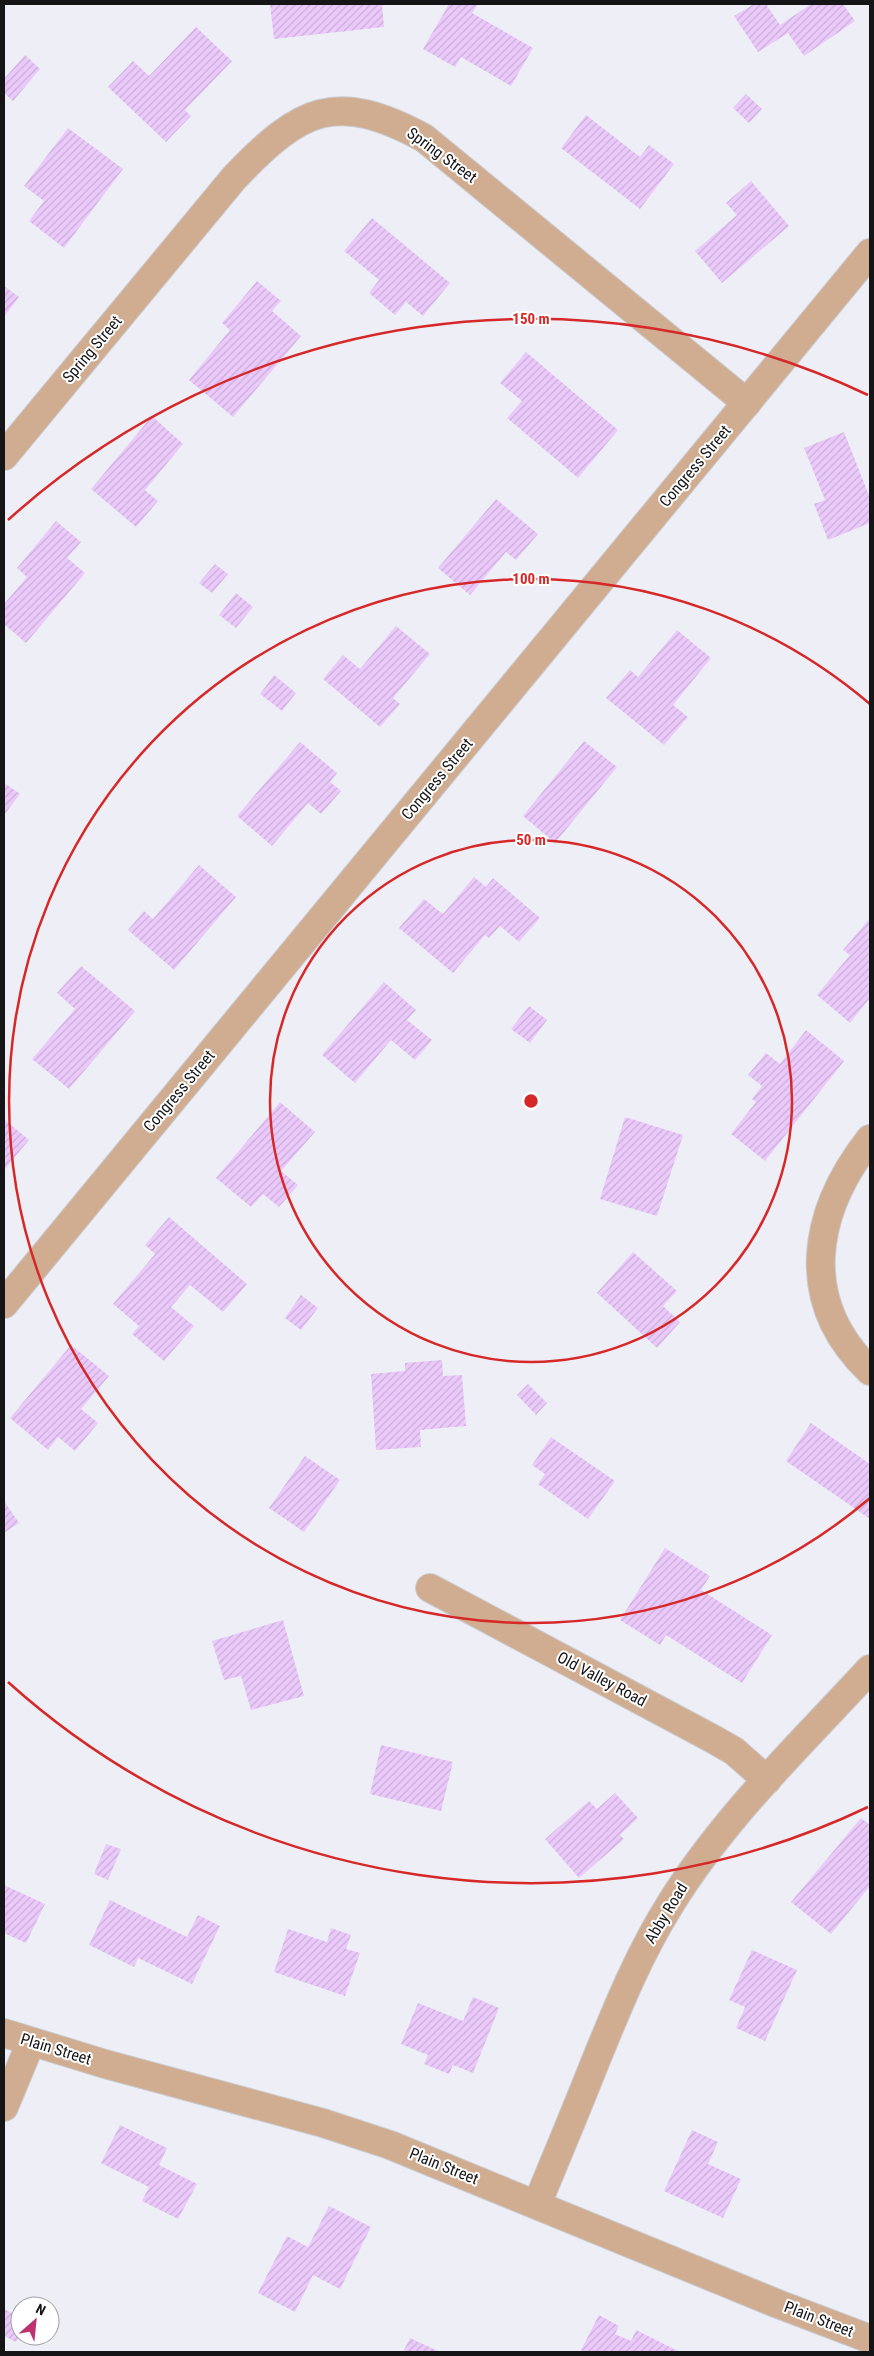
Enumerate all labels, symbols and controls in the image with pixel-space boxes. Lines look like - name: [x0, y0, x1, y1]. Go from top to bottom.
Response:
- street label: Spring Street: [403, 123, 481, 187]
- text: 150 m: [512, 310, 550, 328]
- street label: Spring Street: [59, 311, 126, 386]
- street label: Congress Street: [655, 421, 735, 511]
- text: 100 m: [512, 570, 550, 588]
- street label: Congress Street: [397, 734, 477, 824]
- text: 50 m: [516, 831, 546, 849]
- street label: Congress Street: [139, 1046, 219, 1136]
- centre of rings: [522, 1092, 540, 1110]
- street label: Old Valley Road: [554, 1648, 650, 1710]
- street label: Abby Road: [641, 1879, 691, 1947]
- street label: Plain Street: [18, 2029, 94, 2069]
- street label: Plain Street: [407, 2144, 482, 2189]
- north arrow: [10, 2296, 60, 2346]
- street label: Plain Street: [782, 2297, 857, 2341]
- text: N: [33, 2300, 48, 2318]

